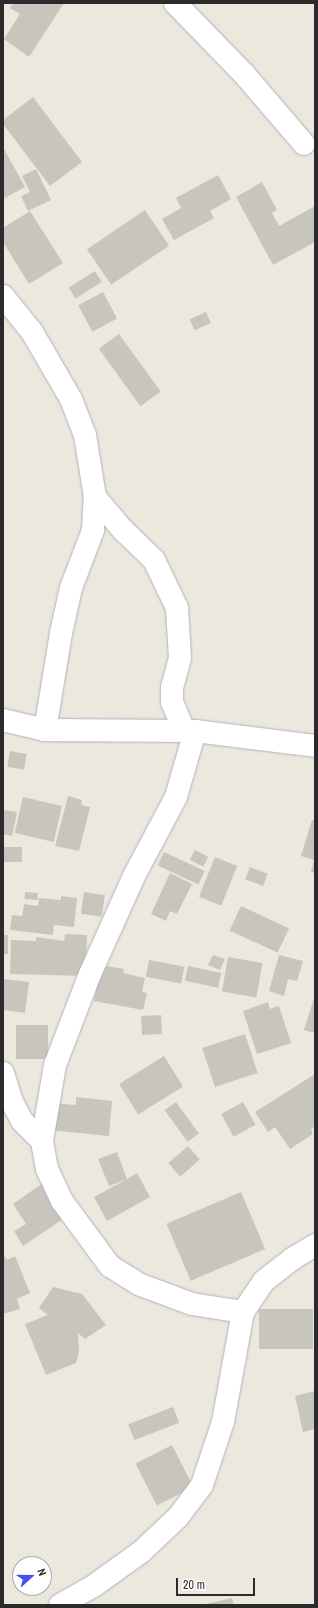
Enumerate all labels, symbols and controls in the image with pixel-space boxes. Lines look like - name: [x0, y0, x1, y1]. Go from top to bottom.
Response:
- north arrow: [12, 1556, 52, 1596]
- text: N: [35, 1567, 50, 1578]
- scale bar: [178, 1570, 257, 1596]
- text: 20 m: [183, 1577, 205, 1593]

